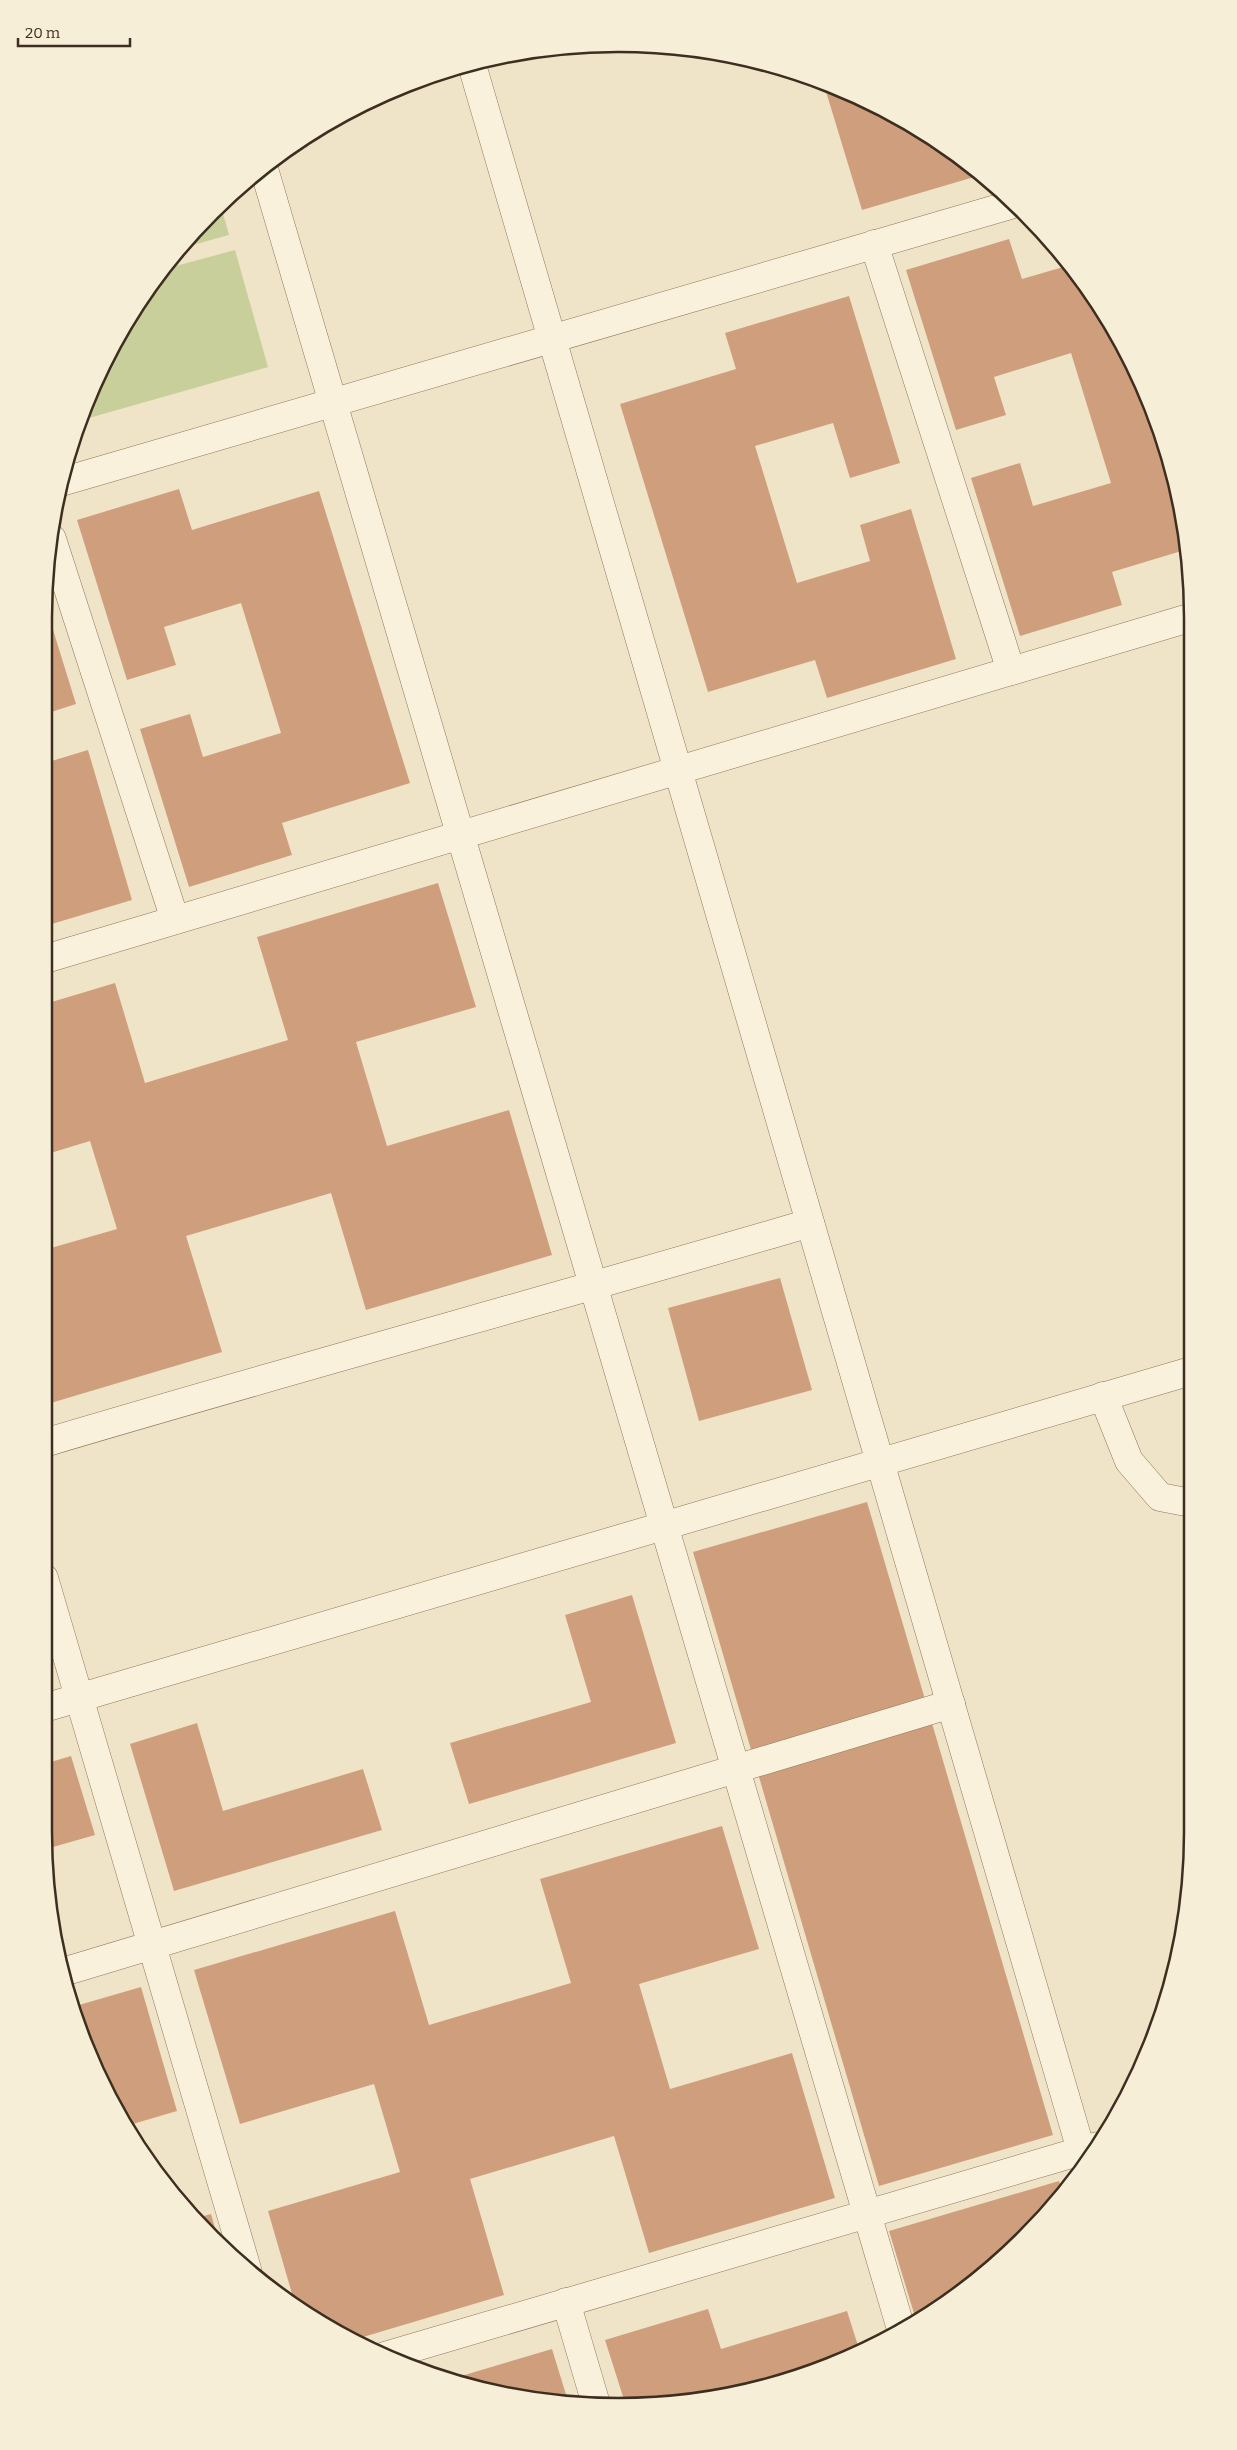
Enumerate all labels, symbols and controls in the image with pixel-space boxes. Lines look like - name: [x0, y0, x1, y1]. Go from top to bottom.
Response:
- scale bar: [18, 15, 130, 47]
- text: 20 m: [25, 24, 61, 42]

